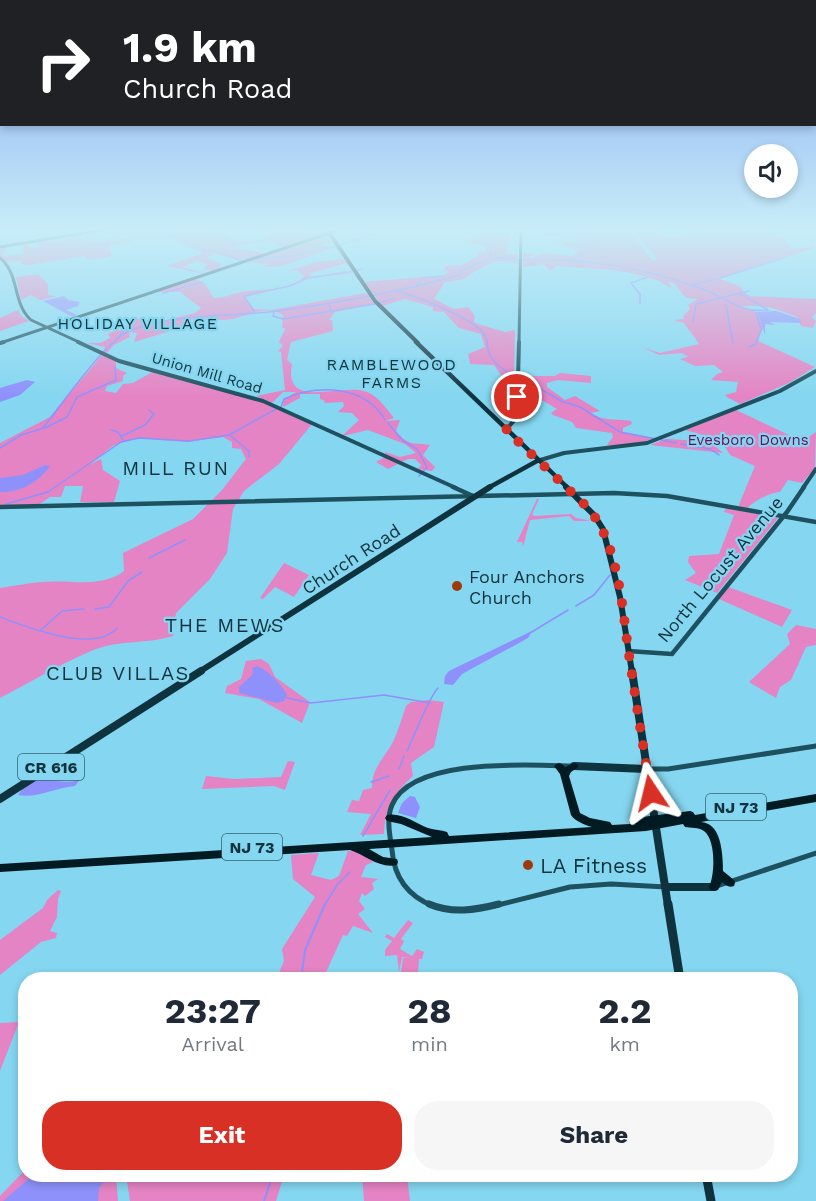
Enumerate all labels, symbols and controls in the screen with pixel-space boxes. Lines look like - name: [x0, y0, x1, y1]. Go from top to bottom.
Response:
- text: 1.9 km: [123, 23, 257, 72]
- icon: right: [24, 24, 102, 102]
- text: Church Road: [123, 73, 292, 105]
- map controls: [744, 144, 798, 198]
- button: sound: [744, 144, 798, 198]
- district label: HOLIDAY VILLAGE: [58, 314, 218, 333]
- street label: Union Mill Road: [150, 349, 264, 397]
- district label: RAMBLEWOOD FARMS: [327, 355, 457, 392]
- pin: [491, 371, 542, 422]
- icon: arrive: [500, 380, 533, 413]
- park label: Evesboro Downs: [687, 431, 809, 449]
- district label: MILL RUN: [122, 456, 230, 480]
- street label: North Locust Avenue: [653, 492, 787, 646]
- street label: Church Road: [298, 519, 404, 599]
- place label: Four Anchors Church: [469, 566, 585, 608]
- marker: Four Anchors Church: [450, 579, 464, 593]
- district label: THE MEWS: [165, 613, 285, 637]
- district label: CLUB VILLAS: [46, 661, 190, 685]
- road number: CR 616: [18, 754, 84, 780]
- position arrow: [619, 761, 683, 825]
- road number: NJ 73: [706, 794, 766, 820]
- road number: NJ 73: [222, 834, 282, 860]
- place label: LA Fitness: [540, 853, 647, 878]
- marker: LA Fitness: [521, 858, 535, 872]
- text: 23:27: [165, 990, 261, 1032]
- text: 28: [407, 990, 452, 1032]
- text: 2.2: [598, 990, 651, 1032]
- text: Arrival: [182, 1032, 244, 1056]
- text: min: [411, 1032, 448, 1056]
- text: km: [610, 1032, 640, 1056]
- button: Exit: [42, 1101, 402, 1170]
- button: Share: [414, 1101, 774, 1170]

